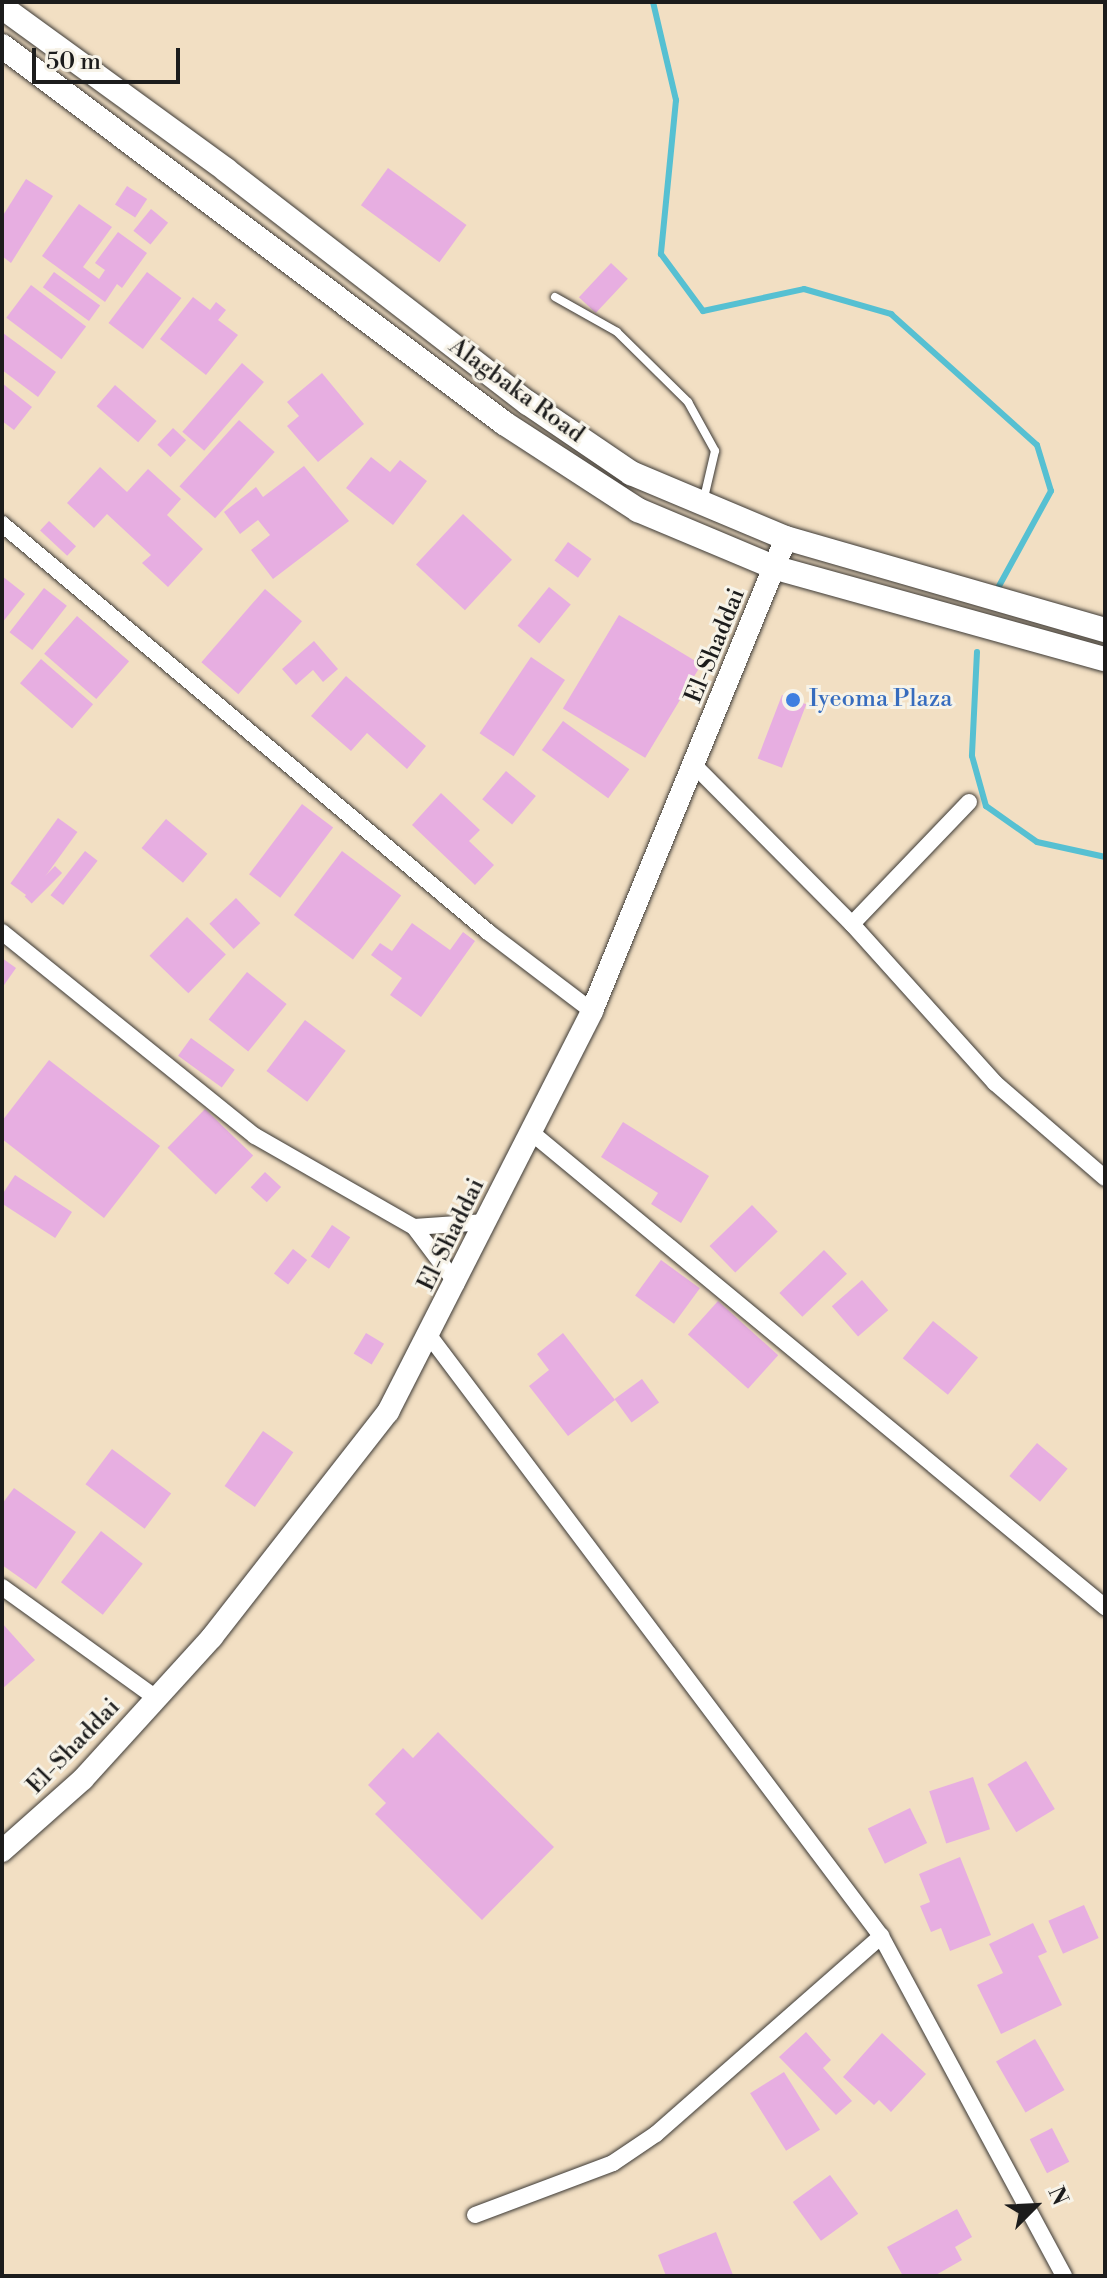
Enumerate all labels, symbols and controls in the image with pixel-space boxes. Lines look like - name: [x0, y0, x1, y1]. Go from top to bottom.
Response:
- scale bar: [36, 32, 184, 82]
- text: 50 m: [46, 47, 101, 77]
- street label: Alagbaka Road: [443, 332, 589, 450]
- street label: El-Shaddai: [680, 584, 752, 708]
- place label: Iyeoma Plaza: [809, 686, 952, 714]
- marker: Iyeoma Plaza: [784, 691, 802, 709]
- street label: El-Shaddai: [412, 1174, 492, 1296]
- street label: El-Shaddai: [22, 1693, 126, 1801]
- north arrow: [995, 2166, 1075, 2246]
- text: N: [1042, 2183, 1073, 2209]

